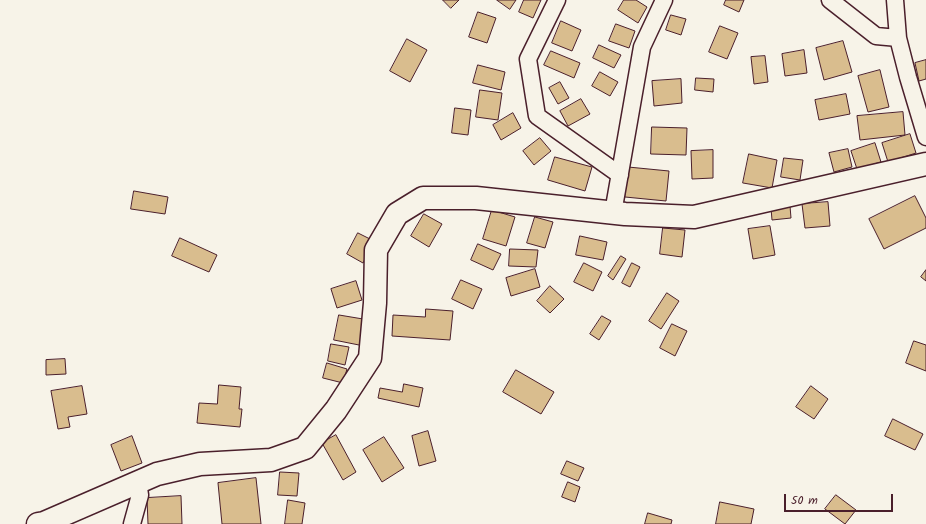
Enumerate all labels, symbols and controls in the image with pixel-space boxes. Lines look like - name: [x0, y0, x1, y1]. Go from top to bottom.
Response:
- scale bar: [786, 486, 895, 512]
- text: 50 m: [791, 491, 818, 510]

